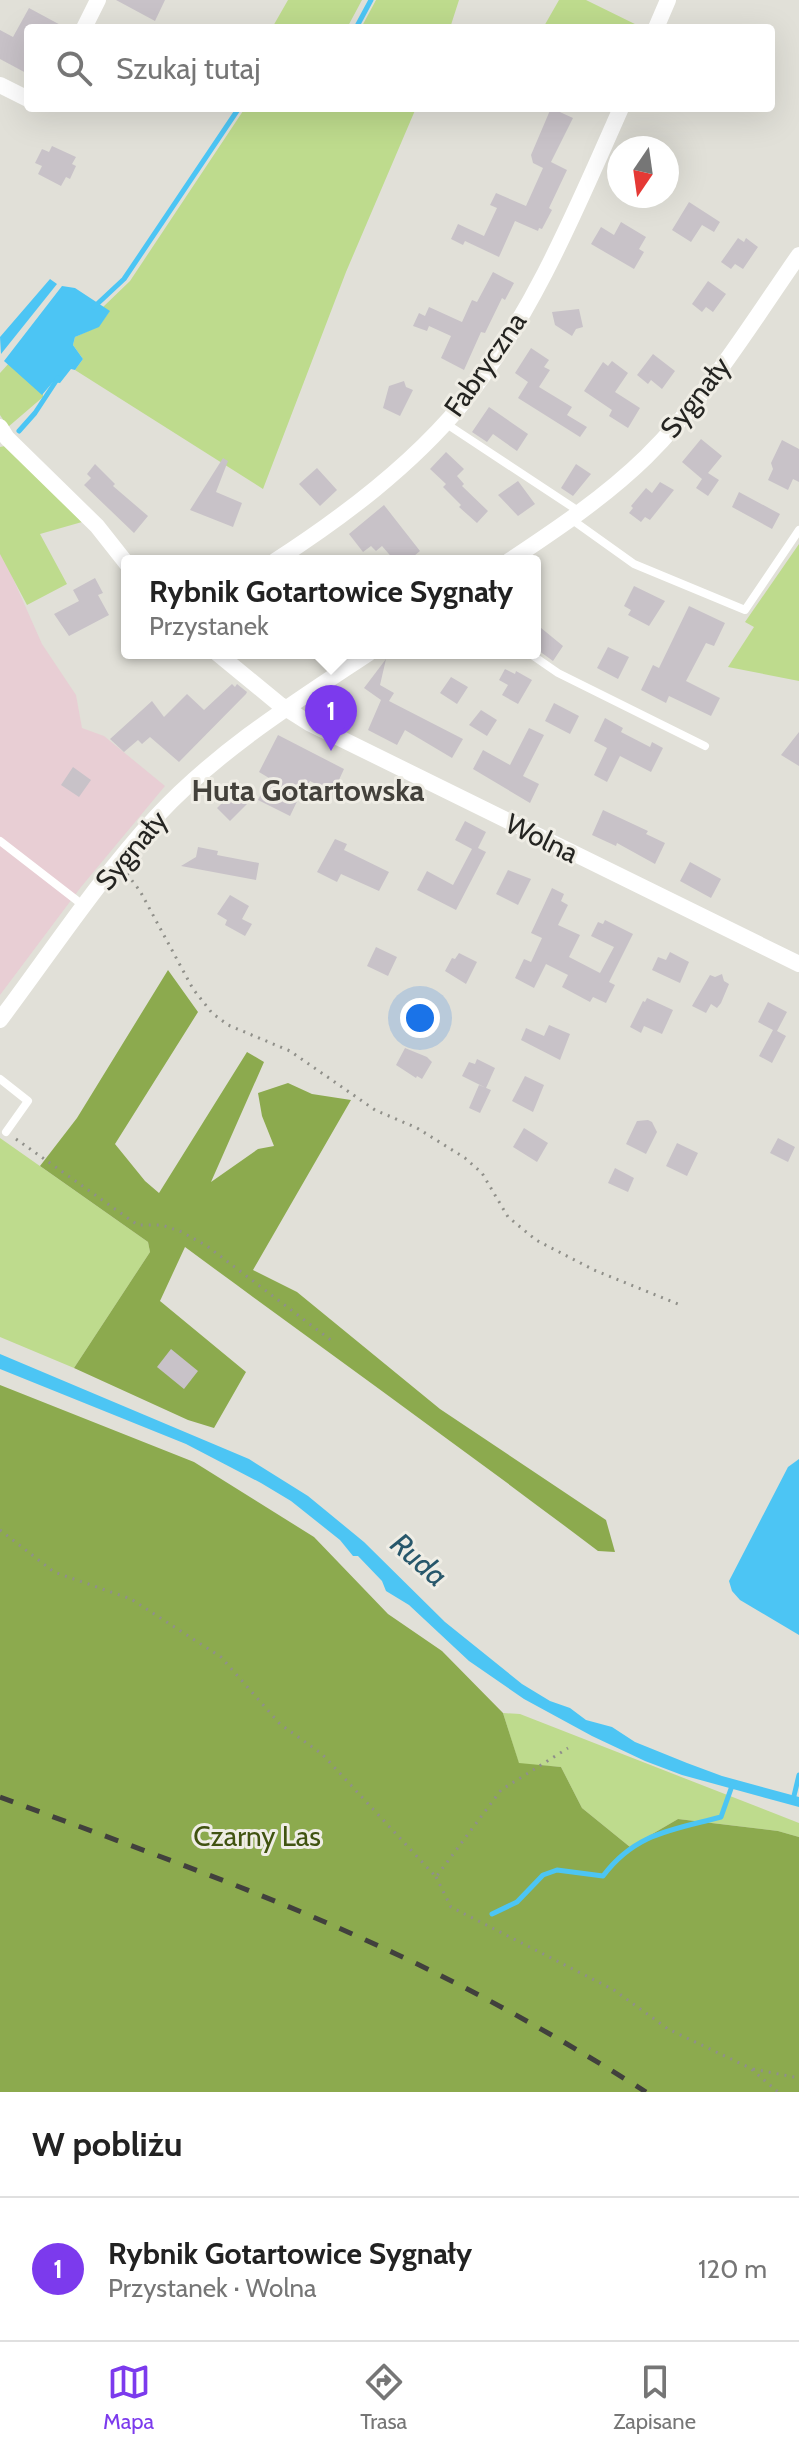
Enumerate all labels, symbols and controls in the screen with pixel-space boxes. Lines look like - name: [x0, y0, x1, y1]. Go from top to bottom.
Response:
- search box: [24, 24, 775, 112]
- icon: search: [52, 46, 96, 90]
- text: Szukaj tutaj: [116, 50, 261, 87]
- north arrow: [607, 136, 679, 208]
- street label: Fabryczna: [437, 305, 534, 423]
- street label: Sygnały: [653, 350, 737, 444]
- popup: [121, 555, 541, 659]
- text: Rybnik Gotartowice Sygnały: [149, 573, 513, 610]
- text: Przystanek: [149, 610, 269, 642]
- pin: 1: [305, 685, 357, 751]
- district label: Huta Gotartowska: [191, 772, 425, 809]
- street label: Sygnały: [88, 803, 174, 897]
- street label: Wolna: [500, 806, 584, 870]
- your location: [400, 998, 440, 1038]
- water label: Ruda: [383, 1525, 455, 1594]
- park label: Czarny Las: [193, 1819, 321, 1853]
- text: W pobliżu: [32, 2123, 183, 2165]
- text: Rybnik Gotartowice Sygnały: [108, 2235, 472, 2272]
- text: 1: [53, 2253, 63, 2285]
- text: 120 m: [698, 2253, 767, 2285]
- text: Przystanek · Wolna: [108, 2272, 317, 2304]
- tab: Mapa: [103, 2360, 154, 2435]
- tab: Trasa: [360, 2360, 407, 2435]
- tab: Zapisane: [613, 2360, 696, 2435]

